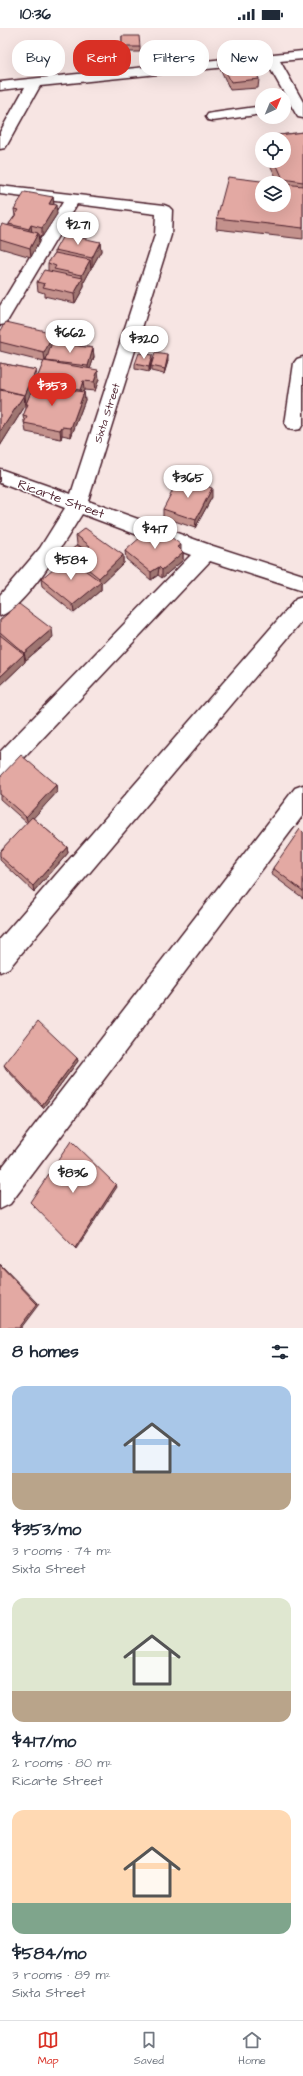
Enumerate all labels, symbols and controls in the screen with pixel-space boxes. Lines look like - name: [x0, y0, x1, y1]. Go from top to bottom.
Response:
- text: 10:36: [20, 4, 51, 25]
- chip: Buy: [12, 40, 65, 76]
- chip: Rent: [73, 40, 131, 76]
- chip: Filters: [139, 40, 209, 76]
- chip: New: [217, 40, 273, 76]
- north arrow: [255, 88, 291, 124]
- map controls: [255, 88, 291, 212]
- button: locate: [255, 132, 291, 168]
- button: layers: [255, 176, 291, 212]
- pin: $271: [54, 212, 102, 246]
- text: $271: [66, 216, 90, 234]
- pin: $662: [46, 320, 94, 354]
- text: $662: [55, 324, 85, 342]
- pin: $320: [120, 326, 168, 360]
- text: $320: [129, 330, 159, 348]
- pin: $353: [28, 373, 76, 407]
- text: $353: [37, 377, 67, 395]
- street label: Sixta Street: [90, 381, 124, 445]
- pin: $365: [164, 465, 212, 499]
- text: $365: [172, 469, 204, 487]
- street label: Ricarte Street: [15, 475, 107, 523]
- pin: $417: [131, 516, 179, 550]
- text: $417: [142, 520, 168, 538]
- pin: $584: [47, 547, 95, 581]
- text: $584: [54, 551, 88, 569]
- pin: $836: [49, 1160, 97, 1194]
- text: $836: [58, 1164, 88, 1182]
- text: 8 homes: [12, 1340, 79, 1364]
- icon: filters: [269, 1341, 291, 1363]
- icon: home: [116, 1412, 188, 1484]
- text: $353/mo: [12, 1518, 81, 1542]
- text: 3 rooms · 74 m²: [12, 1542, 112, 1560]
- text: Sixta Street: [12, 1560, 86, 1578]
- icon: home: [116, 1624, 188, 1696]
- text: $417/mo: [12, 1730, 76, 1754]
- text: 2 rooms · 80 m²: [12, 1754, 112, 1772]
- text: Ricarte Street: [12, 1772, 103, 1790]
- icon: home: [116, 1836, 188, 1908]
- text: $584/mo: [12, 1942, 87, 1966]
- text: 3 rooms · 89 m²: [12, 1966, 111, 1984]
- text: Sixta Street: [12, 1984, 86, 2002]
- tab: Map: [37, 2029, 59, 2068]
- tab: Saved: [134, 2029, 164, 2068]
- tab: Home: [238, 2029, 266, 2068]

